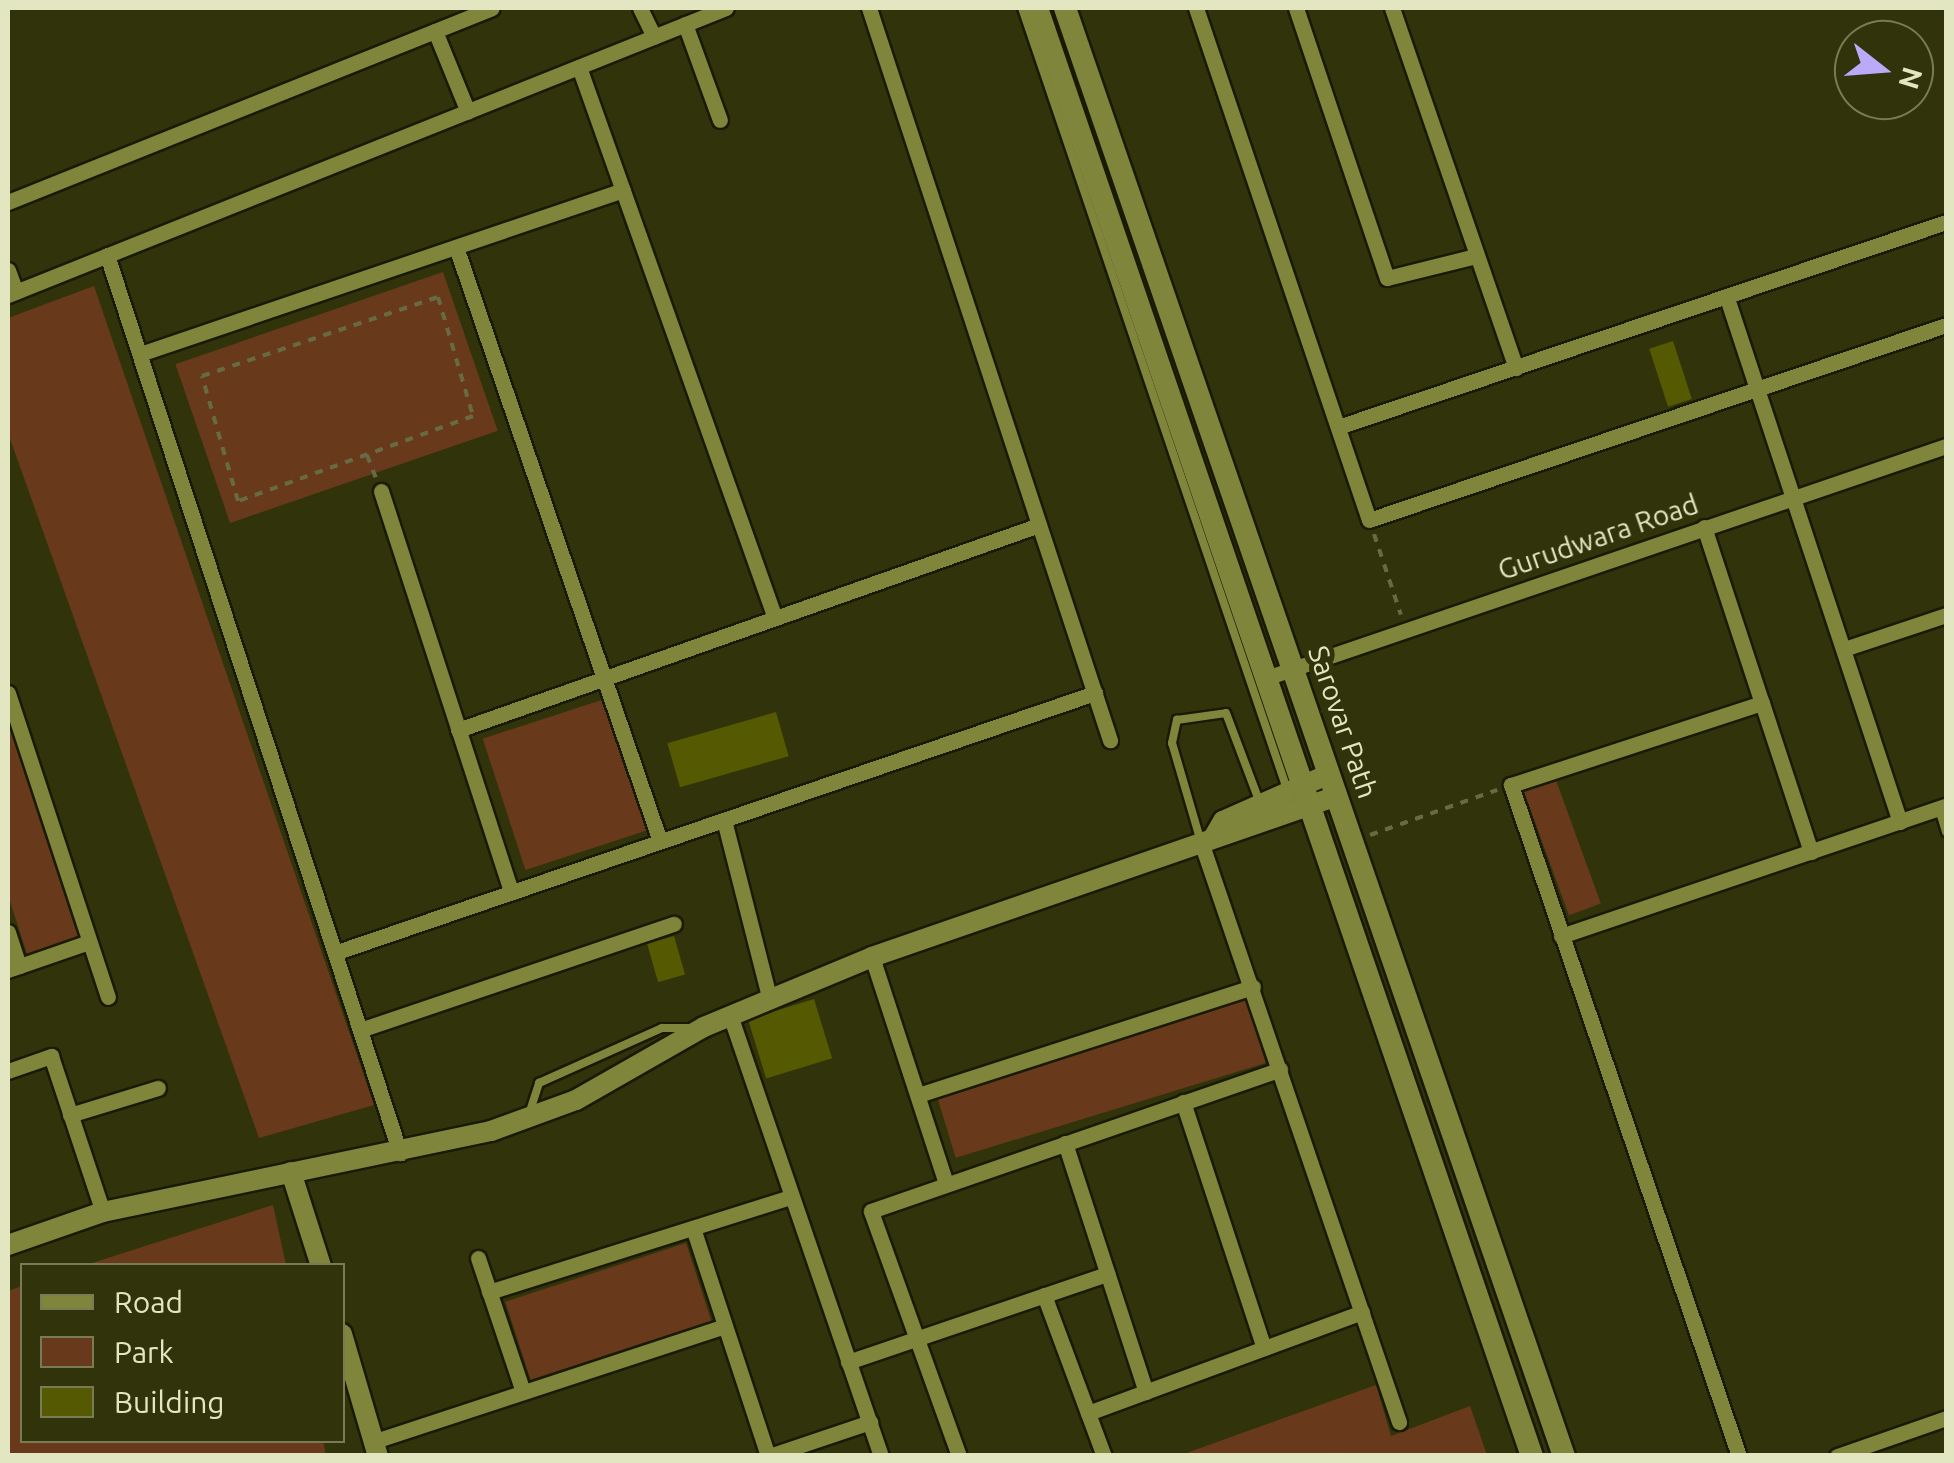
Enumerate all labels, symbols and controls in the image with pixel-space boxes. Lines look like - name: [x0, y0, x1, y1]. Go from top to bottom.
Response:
- north arrow: [1834, 20, 1934, 120]
- text: N: [1893, 64, 1929, 93]
- street label: Gurudwara Road: [1493, 487, 1703, 587]
- street label: Sarovar Path: [1301, 641, 1385, 803]
- legend: [20, 1263, 345, 1443]
- text: Road: [114, 1285, 183, 1319]
- text: Park: [114, 1335, 174, 1369]
- text: Building: [114, 1385, 225, 1419]

